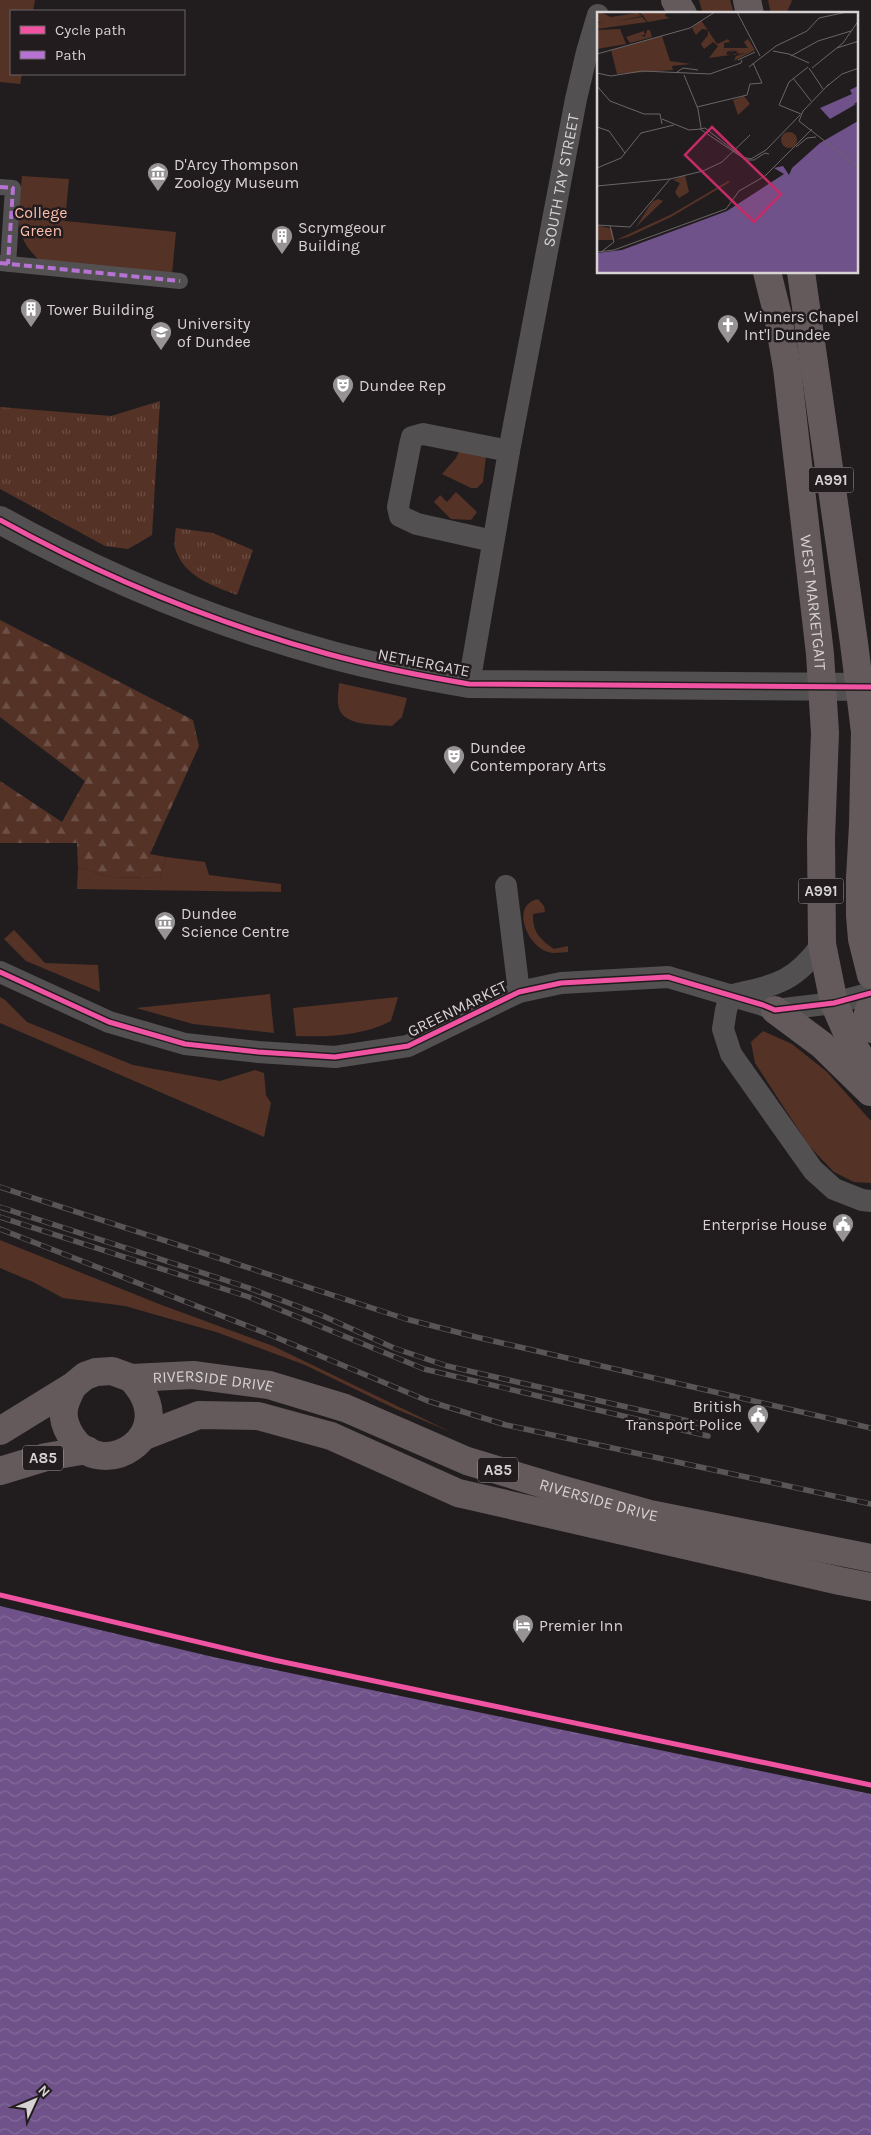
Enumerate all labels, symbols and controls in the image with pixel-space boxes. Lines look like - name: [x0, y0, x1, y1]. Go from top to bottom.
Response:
- legend: [10, 10, 185, 75]
- inset map: [597, 12, 858, 274]
- text: Cycle path: [55, 21, 126, 39]
- text: Path: [55, 46, 86, 64]
- street label: SOUTH TAY STREET: [539, 112, 583, 249]
- place label: D'Arcy Thompson Zoology Museum: [174, 155, 299, 192]
- museum icon: D'Arcy Thompson Zoology Museum: [146, 161, 170, 192]
- park label: College Green: [15, 203, 67, 240]
- place label: Scrymgeour Building: [298, 218, 386, 255]
- building icon: Scrymgeour Building: [270, 224, 294, 255]
- building icon: Tower Building: [19, 297, 43, 328]
- place label: Tower Building: [47, 300, 154, 319]
- place label: Winners Chapel Int'l Dundee: [744, 307, 859, 344]
- church icon: Winners Chapel Int'l Dundee: [716, 313, 740, 344]
- place label: University of Dundee: [177, 314, 251, 351]
- school or university icon: University of Dundee: [149, 320, 173, 351]
- theatre icon: Dundee Rep: [331, 373, 355, 404]
- place label: Dundee Rep: [359, 376, 446, 395]
- road number: A991: [808, 468, 854, 492]
- street label: WEST MARKETGAIT: [796, 534, 830, 671]
- street label: NETHERGATE: [376, 644, 472, 681]
- place label: Dundee Contemporary Arts: [470, 738, 607, 775]
- theatre icon: Dundee Contemporary Arts: [442, 744, 466, 775]
- road number: A991: [798, 878, 844, 904]
- place label: Dundee Science Centre: [181, 904, 290, 941]
- museum icon: Dundee Science Centre: [153, 910, 177, 941]
- street label: GREENMARKET: [404, 976, 510, 1041]
- public building icon: Enterprise House: [831, 1212, 855, 1243]
- place label: Enterprise House: [702, 1215, 827, 1234]
- street label: RIVERSIDE DRIVE: [152, 1366, 277, 1396]
- place label: British Transport Police: [625, 1397, 742, 1434]
- public building icon: British Transport Police: [746, 1403, 770, 1434]
- road number: A85: [23, 1446, 63, 1470]
- road number: A85: [478, 1458, 518, 1482]
- street label: RIVERSIDE DRIVE: [537, 1474, 660, 1525]
- hotel icon: Premier Inn: [511, 1613, 535, 1644]
- place label: Premier Inn: [539, 1616, 623, 1635]
- north arrow: [10, 2075, 60, 2125]
- text: N: [34, 2082, 54, 2101]

